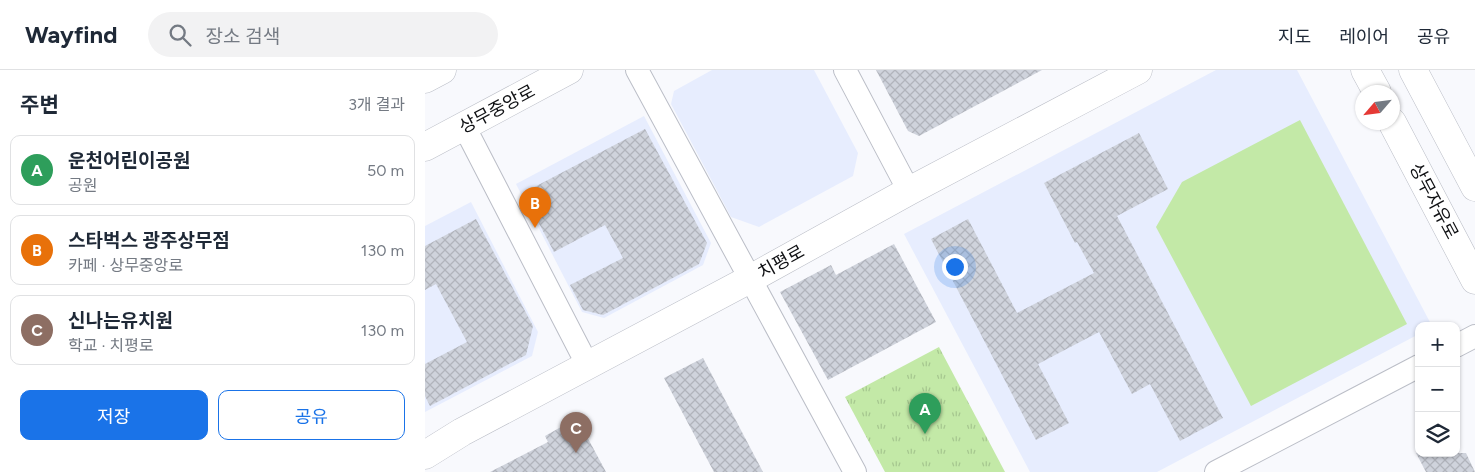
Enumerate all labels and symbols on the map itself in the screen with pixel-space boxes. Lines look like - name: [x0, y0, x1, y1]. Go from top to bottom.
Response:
- street label: 상무중앙로: [455, 80, 539, 138]
- north arrow: [1355, 85, 1400, 130]
- street label: 상무자유로: [1405, 159, 1463, 243]
- pin: B: [519, 187, 551, 228]
- street label: 치평로: [754, 240, 808, 284]
- your location: [942, 254, 968, 280]
- pin: A: [909, 393, 941, 434]
- pin: C: [560, 412, 592, 453]

